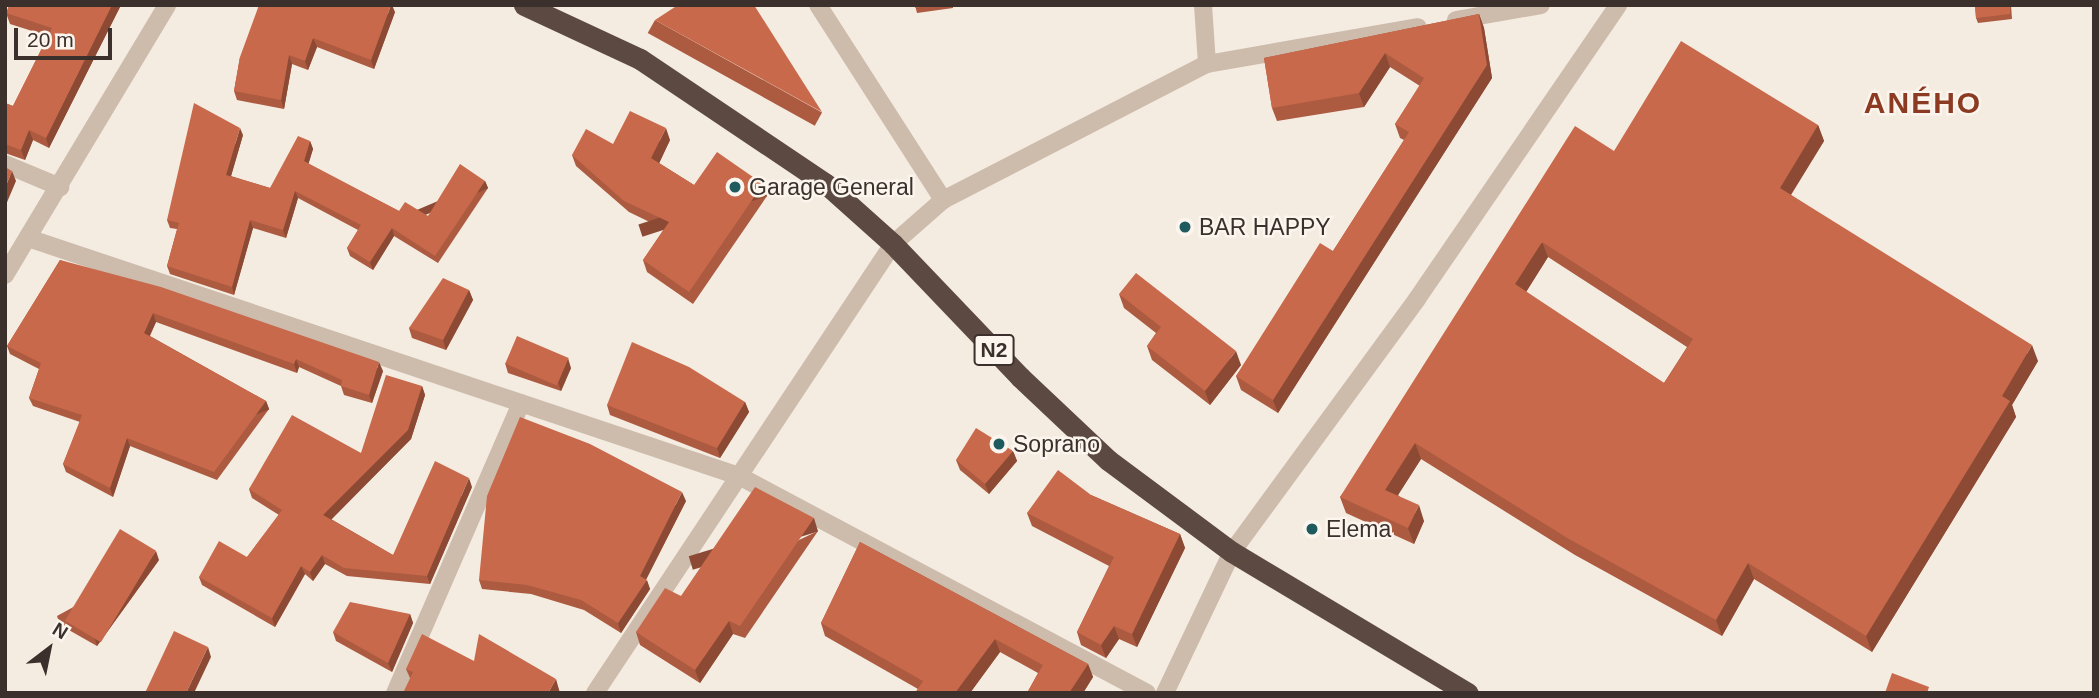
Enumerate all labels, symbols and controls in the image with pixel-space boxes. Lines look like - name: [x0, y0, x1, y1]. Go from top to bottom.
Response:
- scale bar: [18, 14, 116, 58]
- text: 20 m: [27, 28, 74, 51]
- district label: ANÉHO: [1864, 85, 1982, 121]
- place label: Garage General: [749, 173, 914, 201]
- marker: Garage General: [727, 179, 743, 195]
- place label: BAR HAPPY: [1199, 213, 1331, 241]
- marker: BAR HAPPY: [1177, 219, 1193, 235]
- road number: N2: [973, 332, 1015, 368]
- place label: Soprano: [1013, 430, 1100, 458]
- marker: Soprano: [991, 436, 1007, 452]
- place label: Elema: [1326, 515, 1391, 543]
- marker: Elema: [1304, 521, 1320, 537]
- north arrow: [14, 614, 84, 684]
- text: N: [49, 618, 72, 643]

